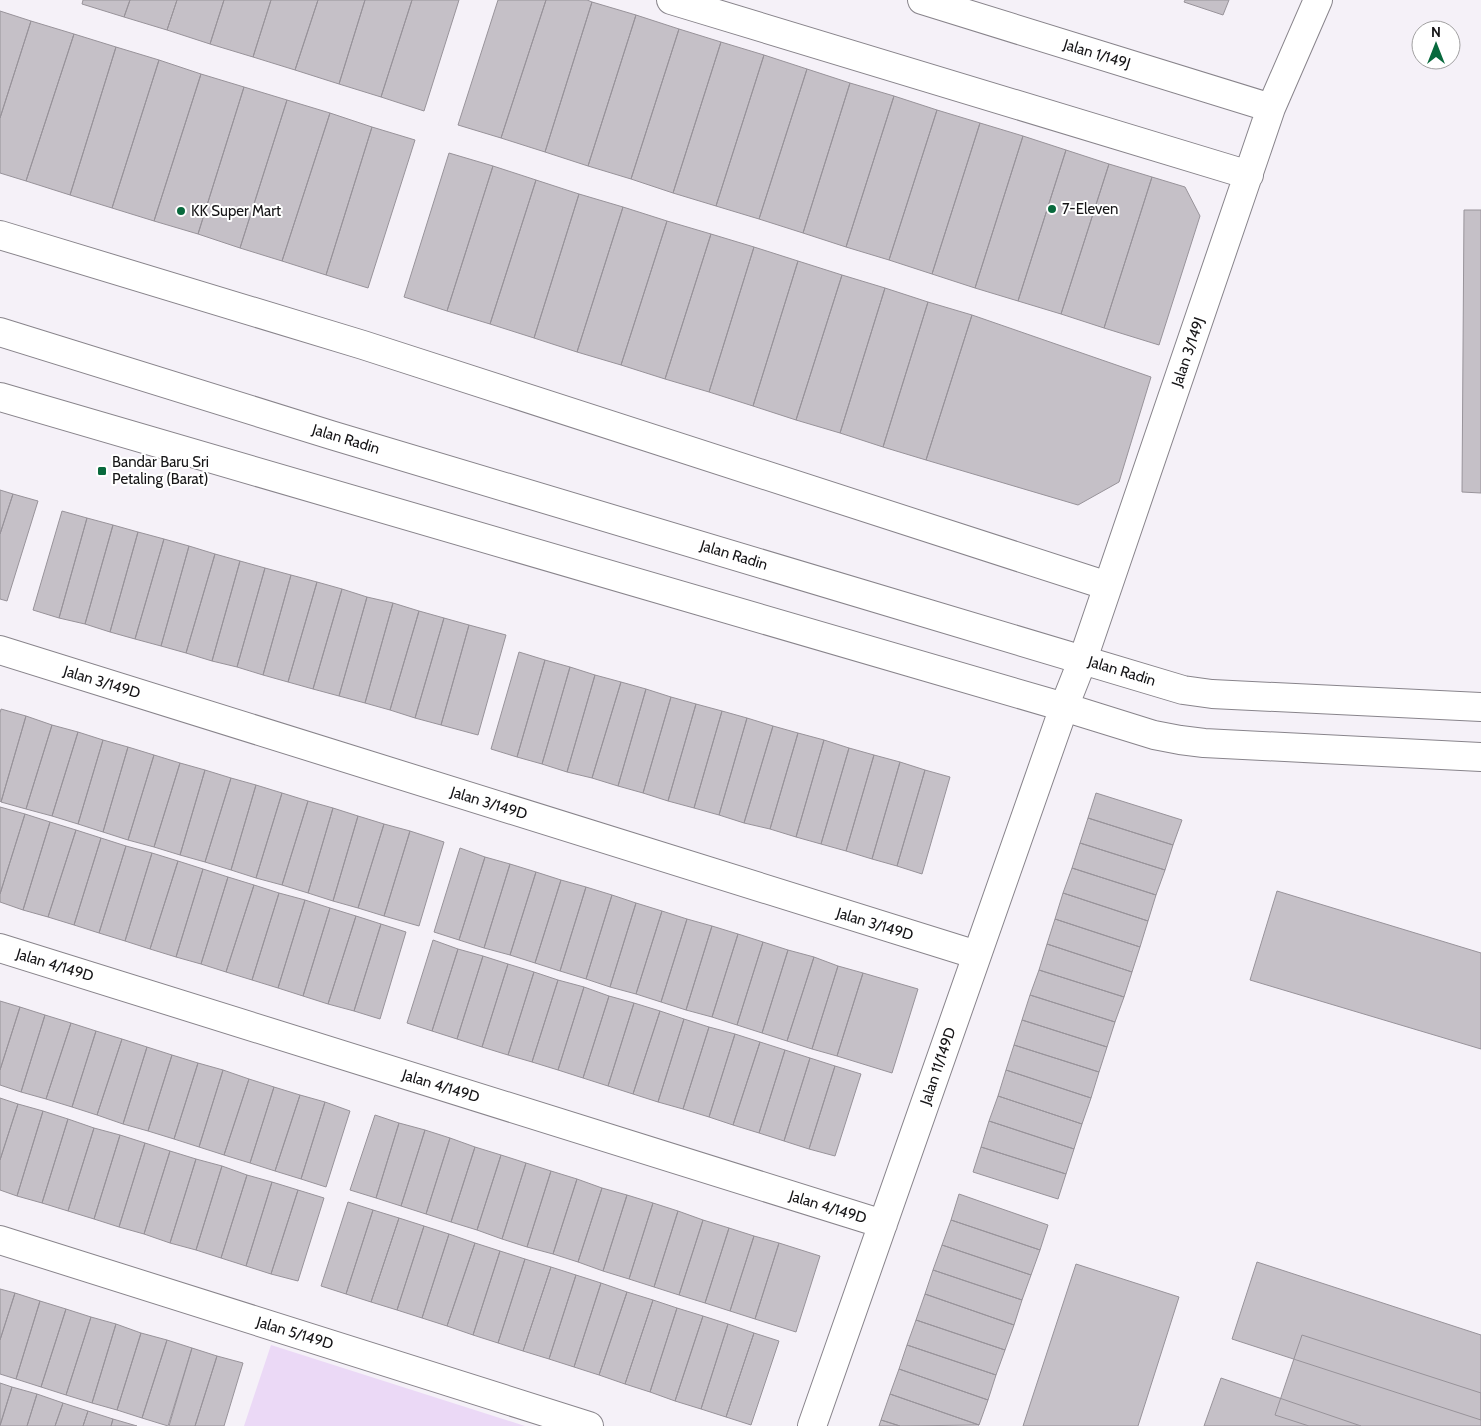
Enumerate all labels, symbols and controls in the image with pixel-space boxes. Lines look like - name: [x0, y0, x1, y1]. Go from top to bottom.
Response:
- north arrow: [1411, 20, 1461, 70]
- text: N: [1431, 23, 1441, 41]
- street label: Jalan 1/149J: [1060, 35, 1133, 73]
- place label: 7-Eleven: [1062, 200, 1118, 218]
- place label: KK Super Mart: [191, 202, 281, 220]
- marker: 7-Eleven: [1046, 203, 1058, 215]
- marker: KK Super Mart: [175, 205, 187, 217]
- street label: Jalan 3/149J: [1167, 315, 1208, 390]
- street label: Jalan Radin: [309, 420, 382, 458]
- place label: Bandar Baru Sri Petaling (Barat): [112, 453, 209, 488]
- marker: Bandar Baru Sri Petaling (Barat): [96, 465, 108, 477]
- street label: Jalan Radin: [697, 536, 770, 574]
- street label: Jalan Radin: [1085, 652, 1158, 690]
- street label: Jalan 3/149D: [60, 662, 143, 702]
- street label: Jalan 3/149D: [447, 783, 530, 823]
- street label: Jalan 3/149D: [833, 904, 916, 944]
- street label: Jalan 4/149D: [13, 944, 96, 985]
- street label: Jalan 11/149D: [916, 1025, 960, 1108]
- street label: Jalan 4/149D: [399, 1065, 482, 1106]
- street label: Jalan 4/149D: [786, 1186, 869, 1227]
- street label: Jalan 5/149D: [253, 1313, 336, 1353]

